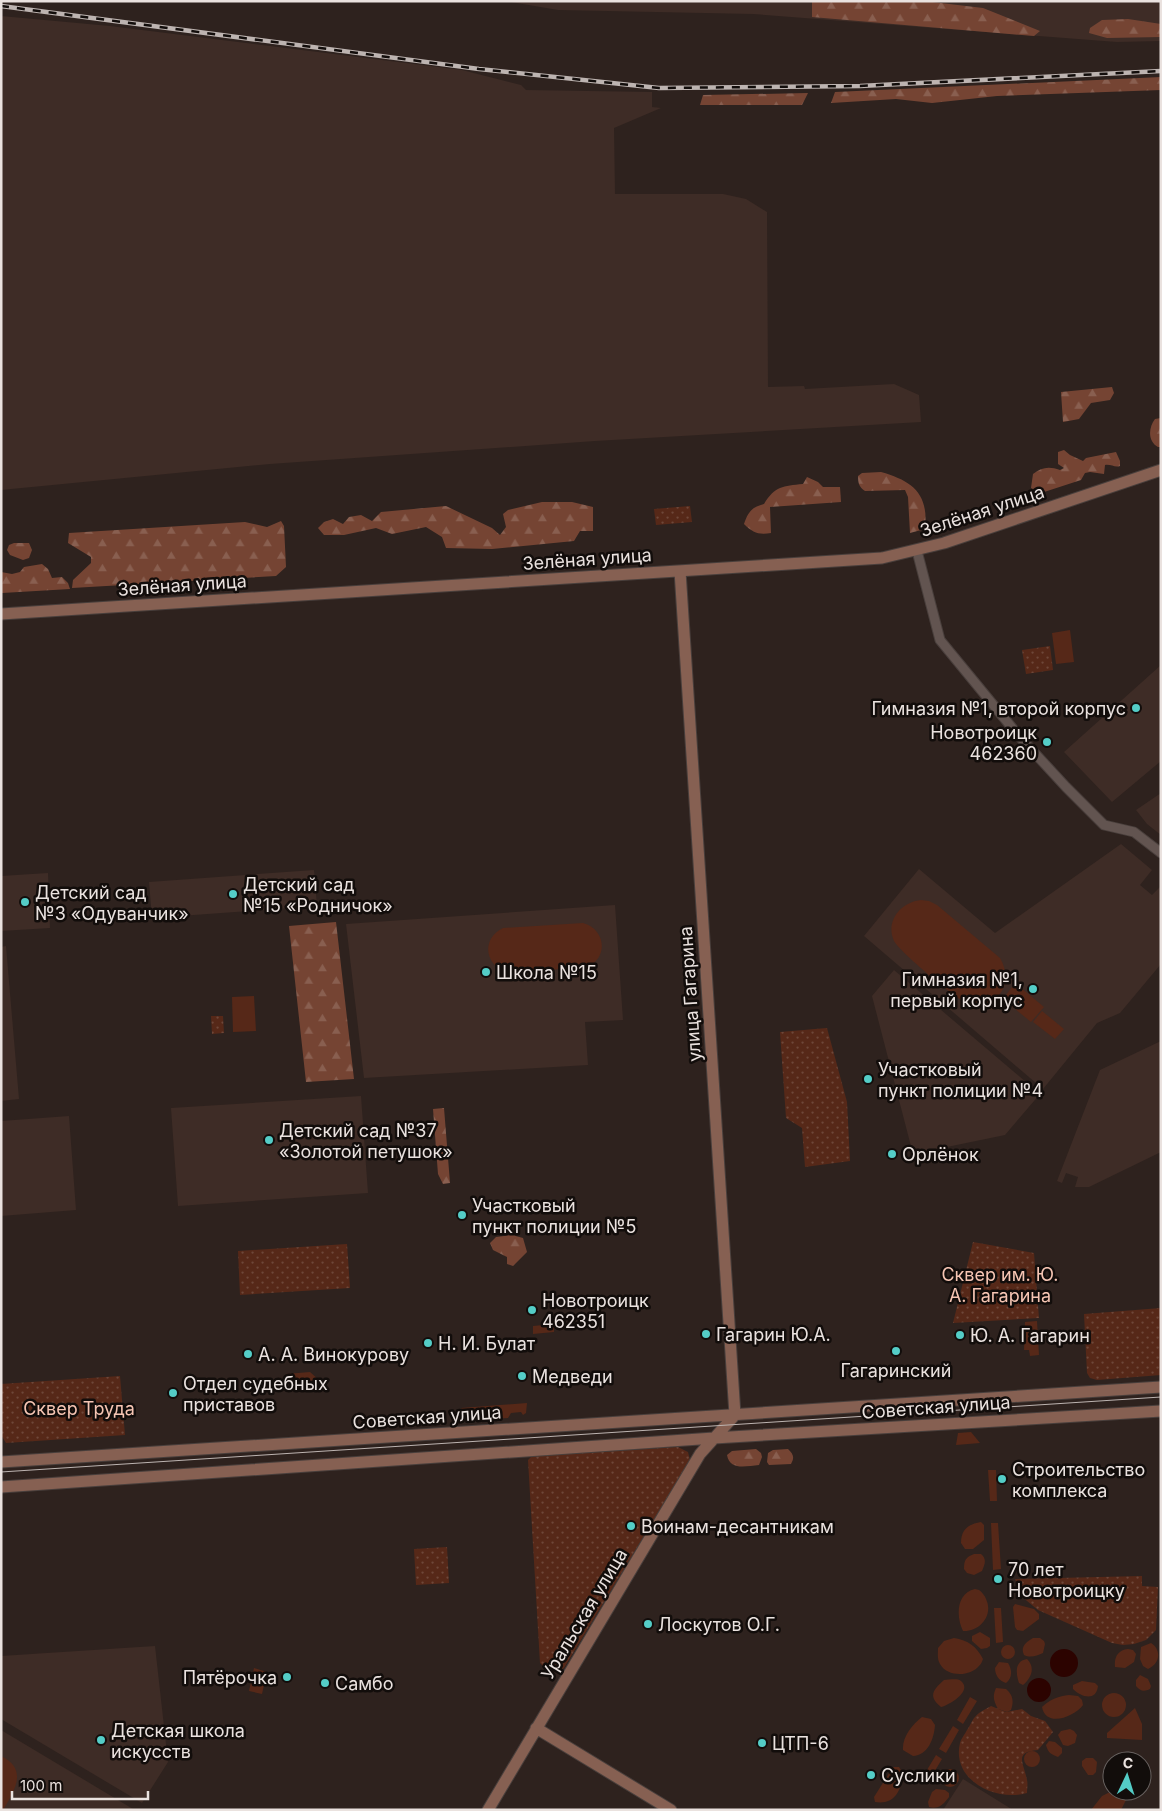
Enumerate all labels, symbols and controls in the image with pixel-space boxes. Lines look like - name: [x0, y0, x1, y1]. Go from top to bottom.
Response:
- street label: Зелёная улица: [917, 481, 1047, 541]
- street label: Зелёная улица: [522, 544, 652, 574]
- street label: Зелёная улица: [117, 570, 247, 600]
- place label: Гимназия №1, второй корпус: [871, 698, 1126, 719]
- marker: Гимназия №1, второй корпус: [1130, 702, 1142, 714]
- place label: Новотроицк 462360: [930, 722, 1037, 764]
- marker: Новотроицк 462360: [1041, 736, 1053, 748]
- place label: Детский сад №15 «Родничок»: [243, 874, 393, 916]
- place label: Детский сад №3 «Одуванчик»: [35, 882, 189, 924]
- marker: Детский сад №15 «Родничок»: [227, 888, 239, 900]
- marker: Детский сад №3 «Одуванчик»: [19, 896, 31, 908]
- street label: улица Гагарина: [675, 926, 705, 1062]
- place label: Школа №15: [496, 962, 597, 983]
- marker: Школа №15: [480, 966, 492, 978]
- place label: Гимназия №1, первый корпус: [890, 969, 1023, 1011]
- marker: Гимназия №1, первый корпус: [1027, 983, 1039, 995]
- place label: Участковый пункт полиции №4: [878, 1059, 1043, 1101]
- marker: Участковый пункт полиции №4: [862, 1073, 874, 1085]
- place label: Детский сад №37 «Золотой петушок»: [279, 1120, 453, 1162]
- marker: Детский сад №37 «Золотой петушок»: [263, 1134, 275, 1146]
- place label: Орлёнок: [902, 1144, 979, 1165]
- marker: Орлёнок: [886, 1148, 898, 1160]
- place label: Участковый пункт полиции №5: [472, 1195, 636, 1237]
- marker: Участковый пункт полиции №5: [456, 1209, 468, 1221]
- park label: Сквер им. Ю. А. Гагарина: [941, 1264, 1059, 1306]
- place label: Новотроицк 462351: [542, 1290, 649, 1332]
- marker: Новотроицк 462351: [526, 1304, 538, 1316]
- place label: Гагарин Ю.А.: [716, 1324, 831, 1345]
- place label: Ю. А. Гагарин: [970, 1325, 1090, 1346]
- marker: Гагарин Ю.А.: [700, 1328, 712, 1340]
- marker: Ю. А. Гагарин: [954, 1329, 966, 1341]
- place label: Н. И. Булат: [438, 1333, 536, 1354]
- marker: Н. И. Булат: [422, 1337, 434, 1349]
- place label: А. А. Винокурову: [258, 1344, 409, 1365]
- marker: Гагаринский: [890, 1345, 902, 1357]
- marker: А. А. Винокурову: [242, 1348, 254, 1360]
- place label: Гагаринский: [841, 1360, 951, 1381]
- place label: Медведи: [532, 1366, 613, 1387]
- marker: Медведи: [516, 1370, 528, 1382]
- place label: Отдел судебных приставов: [183, 1373, 328, 1415]
- marker: Отдел судебных приставов: [167, 1387, 179, 1399]
- street label: Советская улица: [861, 1391, 1011, 1423]
- park label: Сквер Труда: [23, 1398, 135, 1419]
- street label: Советская улица: [352, 1401, 502, 1433]
- place label: Строительство комплекса: [1012, 1459, 1145, 1501]
- marker: Строительство комплекса: [996, 1473, 1008, 1485]
- place label: Воинам-десантникам: [641, 1516, 834, 1537]
- marker: Воинам-десантникам: [625, 1520, 637, 1532]
- street label: Уральская улица: [537, 1545, 631, 1683]
- place label: 70 лет Новотроицку: [1008, 1559, 1125, 1601]
- marker: 70 лет Новотроицку: [992, 1573, 1004, 1585]
- place label: Лоскутов О.Г.: [658, 1614, 780, 1635]
- marker: Лоскутов О.Г.: [642, 1618, 654, 1630]
- place label: Пятёрочка: [183, 1667, 277, 1688]
- marker: Пятёрочка: [281, 1671, 293, 1683]
- place label: Самбо: [335, 1673, 394, 1694]
- marker: Самбо: [319, 1677, 331, 1689]
- place label: Детская школа искусств: [111, 1720, 245, 1762]
- place label: ЦТП-6: [772, 1733, 829, 1754]
- marker: Детская школа искусств: [95, 1734, 107, 1746]
- marker: ЦТП-6: [756, 1737, 768, 1749]
- north arrow: [1102, 1751, 1152, 1801]
- text: С: [1122, 1754, 1134, 1771]
- place label: Суслики: [881, 1765, 956, 1786]
- scale bar: [12, 1768, 149, 1800]
- marker: Суслики: [865, 1769, 877, 1781]
- text: 100 m: [20, 1776, 62, 1795]

